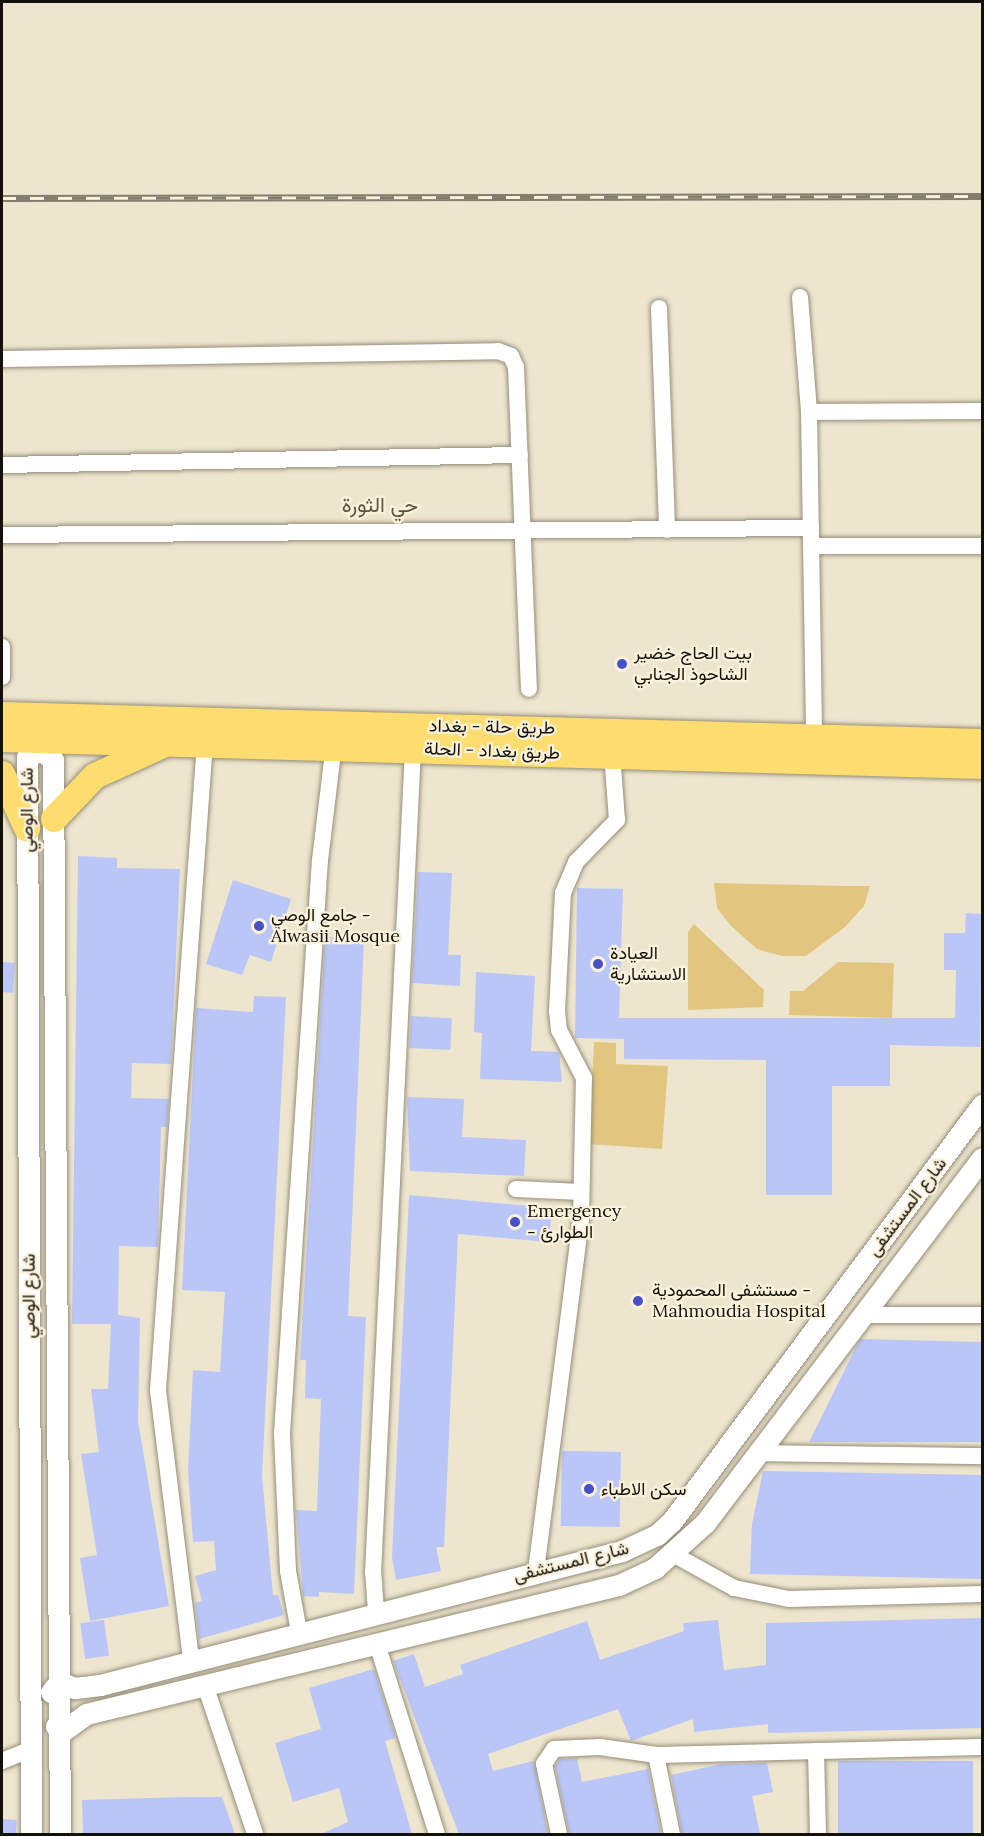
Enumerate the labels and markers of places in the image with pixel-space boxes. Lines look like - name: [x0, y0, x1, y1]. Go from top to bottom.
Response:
- place label: بيت الحاج خضير الشاحوذ الجنابي: [634, 643, 752, 686]
- marker: بيت الحاج خضير الشاحوذ الجنابي: [615, 657, 629, 671]
- place label: جامع الوصي - Alwasii Mosque: [271, 905, 400, 948]
- marker: جامع الوصي - Alwasii Mosque: [252, 919, 266, 933]
- place label: العيادة الاستشارية: [610, 943, 686, 986]
- marker: العيادة الاستشارية: [591, 957, 605, 971]
- place label: Emergency - الطوارئ: [527, 1201, 621, 1244]
- marker: Emergency - الطوارئ: [508, 1215, 522, 1229]
- place label: مستشفى المحمودية - Mahmoudia Hospital: [652, 1280, 826, 1322]
- marker: مستشفى المحمودية - Mahmoudia Hospital: [629, 1292, 647, 1310]
- place label: سكن الاطباء: [601, 1478, 686, 1500]
- marker: سكن الاطباء: [582, 1482, 596, 1496]

